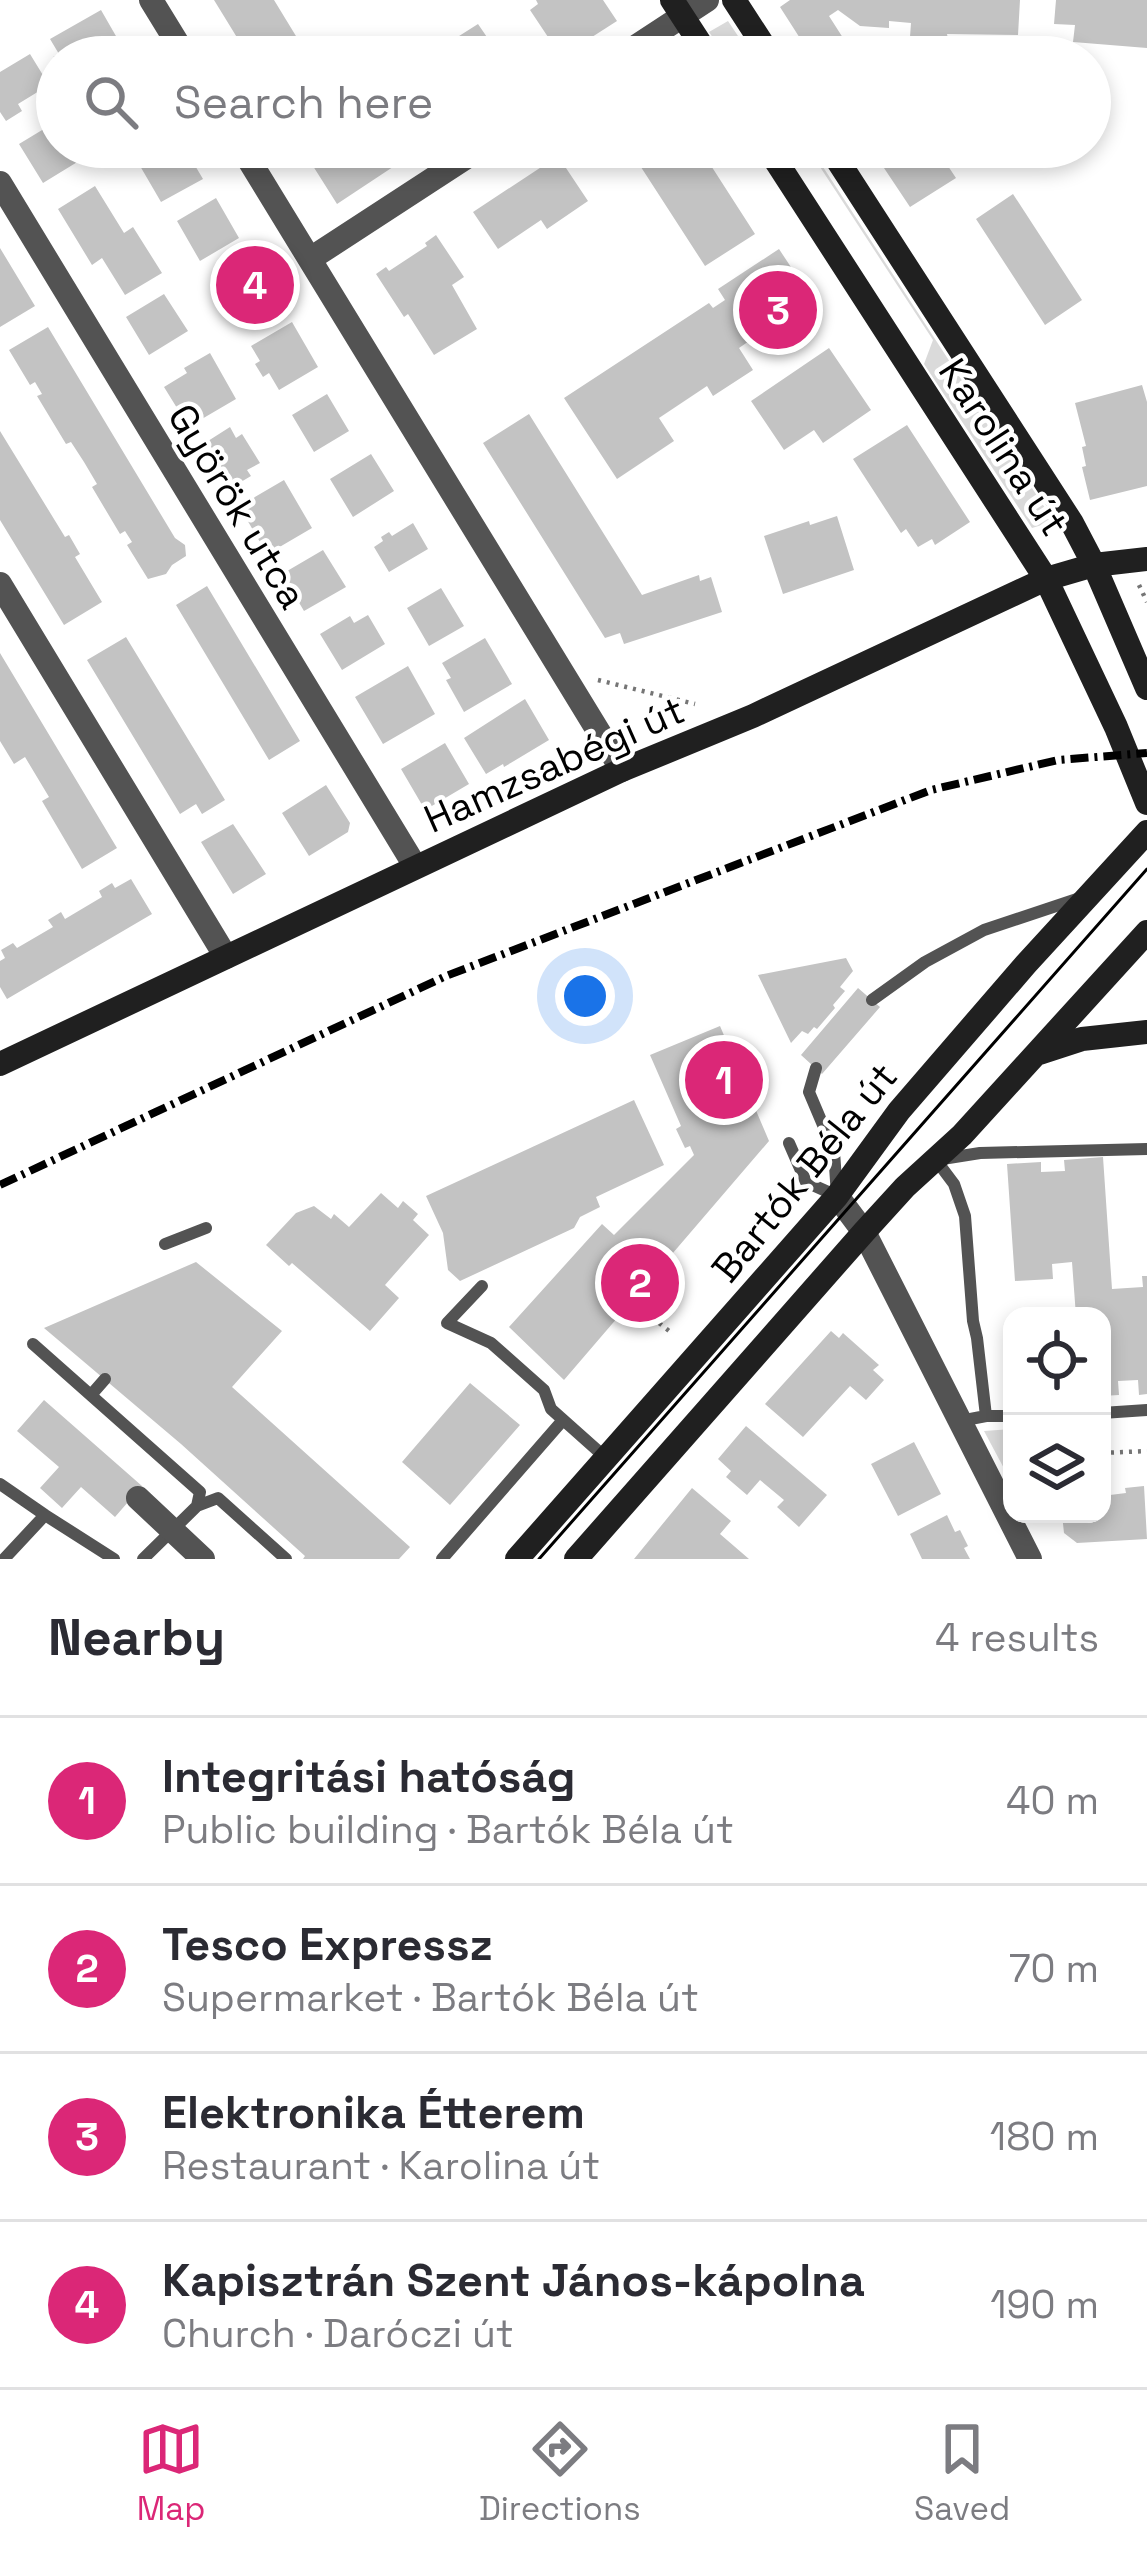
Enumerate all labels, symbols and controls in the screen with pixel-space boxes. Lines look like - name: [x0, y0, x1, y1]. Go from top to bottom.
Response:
- search box: [36, 36, 1111, 168]
- icon: search: [78, 69, 144, 135]
- text: Search here: [174, 74, 433, 131]
- pin: 4: [216, 240, 294, 330]
- pin: 3: [739, 265, 817, 355]
- street label: Karolina út: [928, 349, 1079, 545]
- street label: Györök utca: [157, 395, 318, 617]
- street label: Hamzsabégi út: [417, 685, 692, 844]
- your location: [555, 966, 615, 1026]
- pin: 1: [685, 1035, 763, 1125]
- street label: Bartók Béla út: [701, 1053, 908, 1292]
- pin: 2: [601, 1238, 679, 1328]
- map controls: [1003, 1307, 1111, 1523]
- button: locate: [1003, 1307, 1111, 1415]
- button: layers: [1003, 1415, 1111, 1523]
- text: Nearby: [48, 1605, 225, 1670]
- text: 4 results: [935, 1613, 1099, 1662]
- text: Integritási hatóság: [162, 1748, 576, 1805]
- text: 1: [78, 1776, 96, 1825]
- text: 40 m: [1006, 1776, 1099, 1825]
- text: Public building · Bartók Béla út: [162, 1805, 734, 1854]
- text: Tesco Expressz: [162, 1916, 493, 1973]
- text: 2: [75, 1944, 99, 1993]
- text: 70 m: [1009, 1944, 1099, 1993]
- text: Supermarket · Bartók Béla út: [162, 1973, 699, 2022]
- text: Elektronika Étterem: [162, 2084, 585, 2141]
- text: 3: [75, 2112, 99, 2161]
- text: 180 m: [990, 2112, 1099, 2161]
- text: Restaurant · Karolina út: [162, 2141, 600, 2190]
- text: Kapisztrán Szent János-kápolna: [162, 2252, 865, 2309]
- text: 4: [75, 2280, 99, 2329]
- text: 190 m: [990, 2280, 1099, 2329]
- text: Church · Daróczi út: [162, 2309, 514, 2358]
- tab: Map: [137, 2416, 205, 2530]
- tab: Directions: [479, 2416, 641, 2530]
- tab: Saved: [914, 2416, 1010, 2530]

